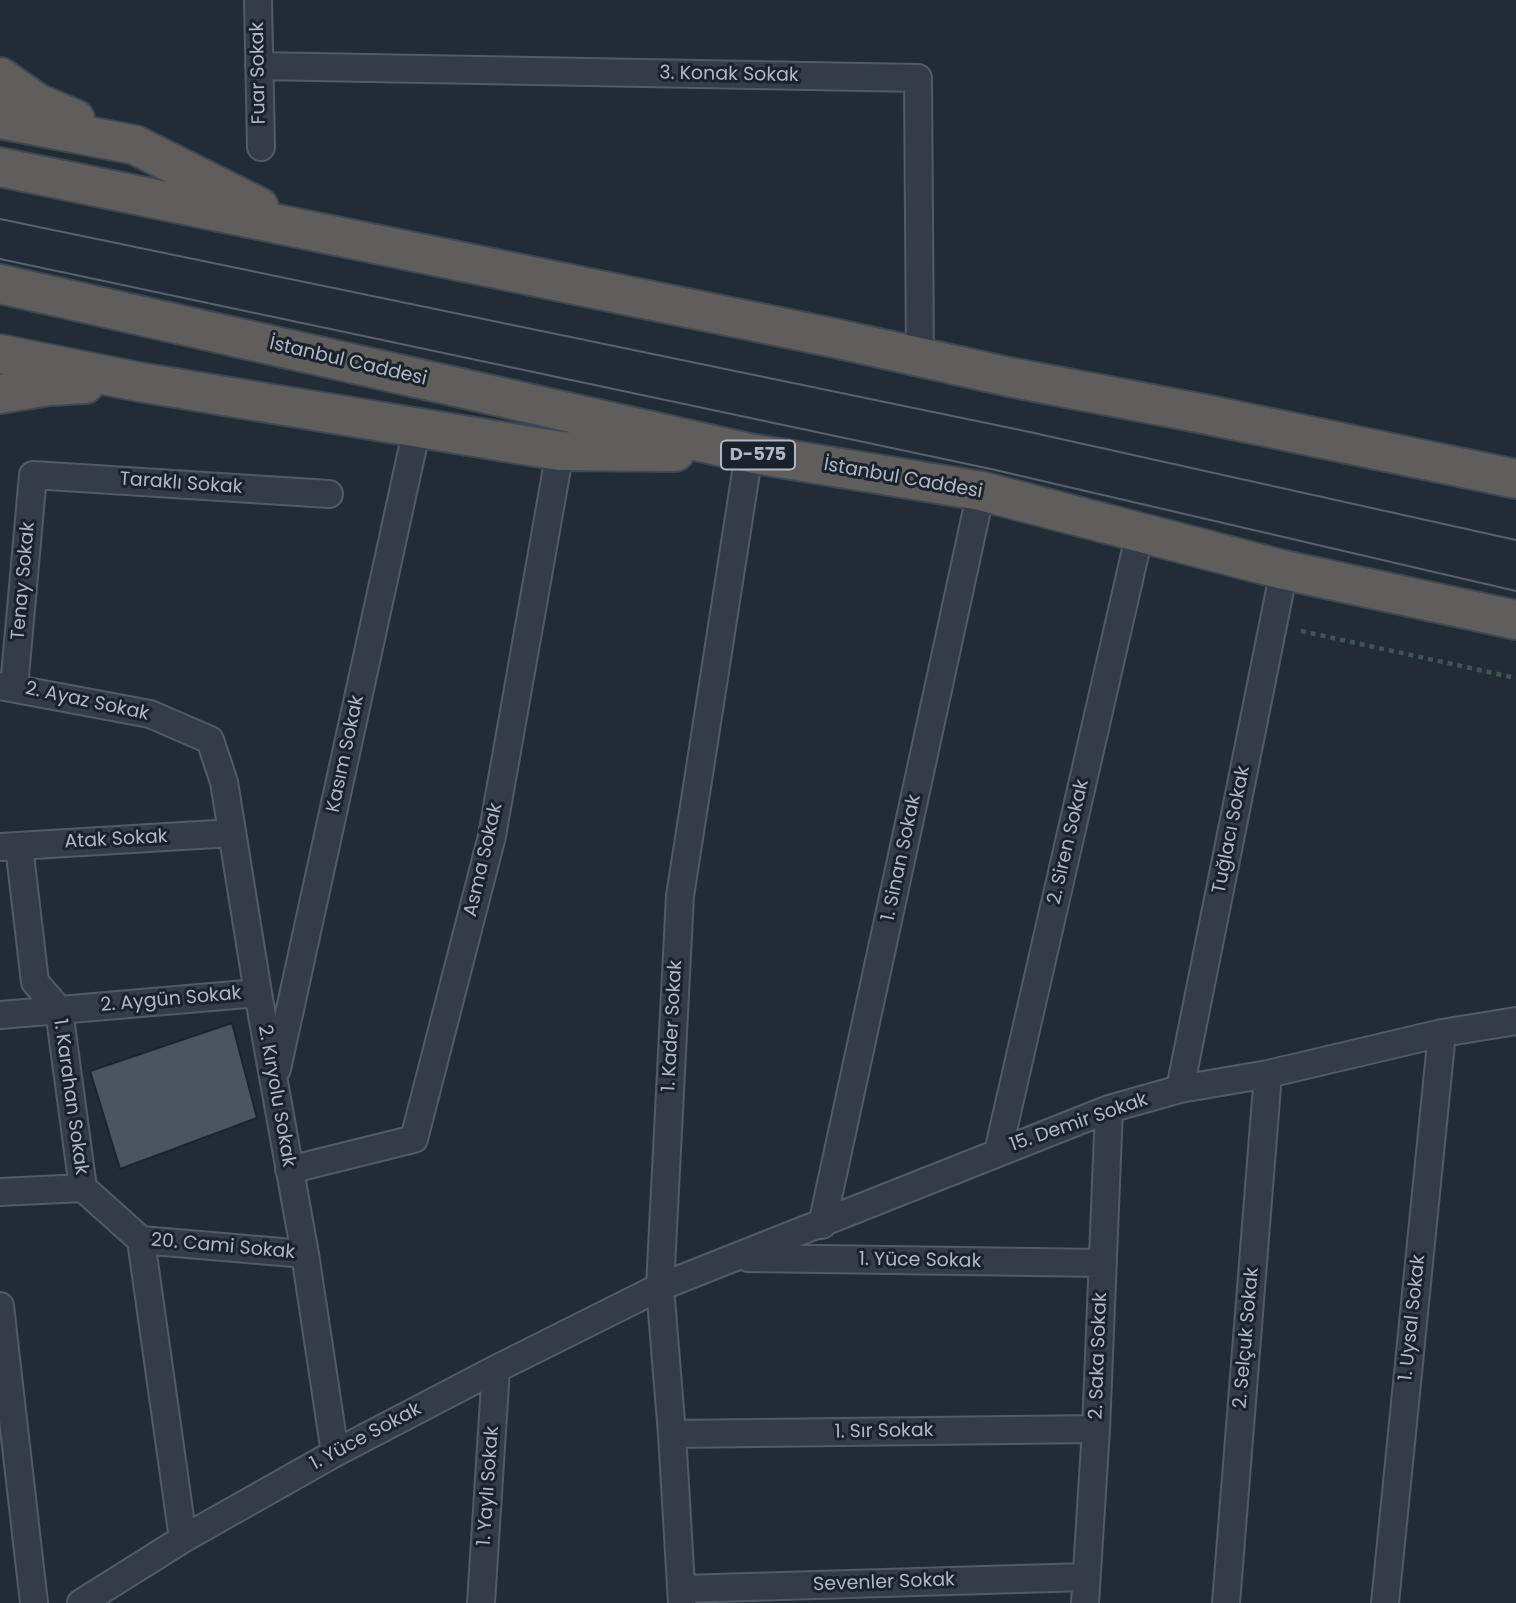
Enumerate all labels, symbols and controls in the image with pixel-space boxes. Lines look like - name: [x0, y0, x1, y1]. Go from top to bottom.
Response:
- street label: Fuar Sokak: [247, 22, 271, 124]
- street label: 3. Konak Sokak: [659, 62, 799, 88]
- street label: İstanbul Caddesi: [267, 333, 429, 391]
- road number: D-575: [721, 440, 795, 470]
- street label: İstanbul Caddesi: [822, 454, 984, 504]
- street label: Taraklı Sokak: [119, 468, 243, 500]
- street label: Tenay Sokak: [7, 521, 41, 641]
- street label: 2. Ayaz Sokak: [23, 678, 151, 726]
- street label: Kasım Sokak: [322, 693, 370, 815]
- street label: Tuğlacı Sokak: [1208, 764, 1256, 896]
- street label: 2. Siren Sokak: [1044, 777, 1094, 907]
- street label: 1. Sinan Sokak: [877, 793, 927, 923]
- street label: Asma Sokak: [460, 801, 508, 919]
- street label: Atak Sokak: [64, 826, 168, 854]
- street label: 1. Kader Sokak: [658, 960, 688, 1092]
- street label: 2. Aygün Sokak: [100, 982, 242, 1018]
- street label: 1. Karahan Sokak: [48, 1018, 92, 1176]
- street label: 2. Kıryolu Sokak: [252, 1023, 300, 1169]
- street label: 15. Demir Sokak: [1007, 1089, 1151, 1157]
- street label: 20. Cami Sokak: [150, 1229, 296, 1265]
- street label: 1. Yüce Sokak: [859, 1249, 981, 1273]
- street label: 1. Uysal Sokak: [1395, 1254, 1431, 1382]
- street label: 2. Selçuk Sokak: [1229, 1266, 1265, 1410]
- street label: 2. Saka Sokak: [1085, 1292, 1113, 1420]
- street label: 1. Yüce Sokak: [307, 1398, 425, 1476]
- street label: 1. Sır Sokak: [834, 1420, 934, 1444]
- street label: 1. Yaylı Sokak: [473, 1425, 505, 1547]
- street label: Sevenler Sokak: [813, 1569, 955, 1597]

